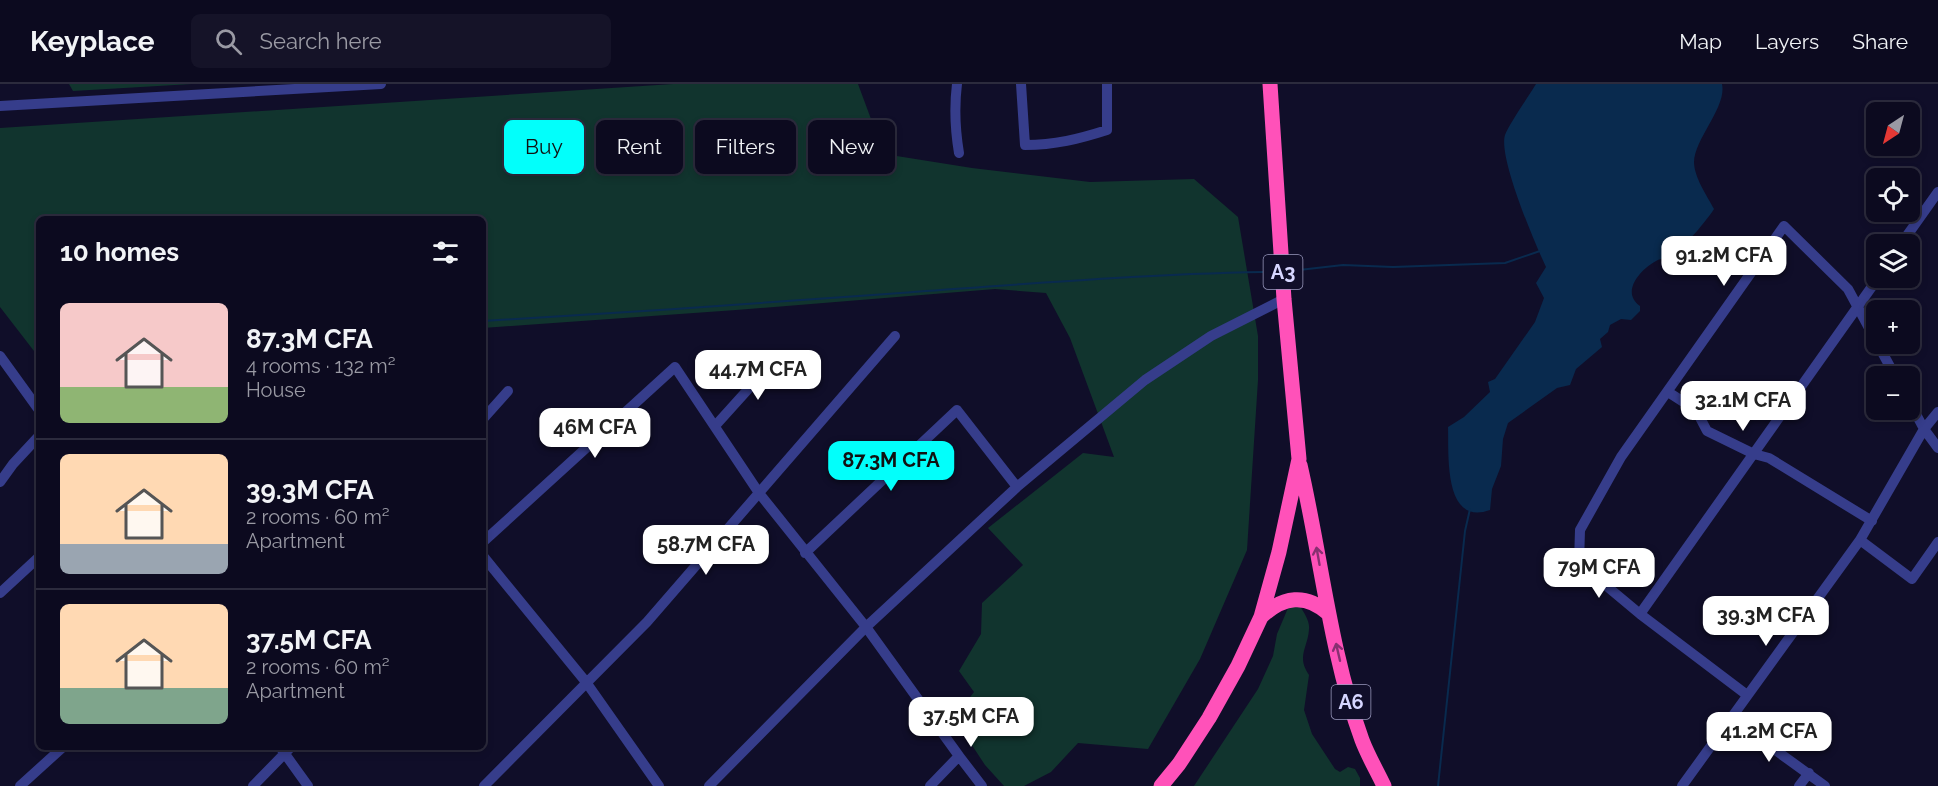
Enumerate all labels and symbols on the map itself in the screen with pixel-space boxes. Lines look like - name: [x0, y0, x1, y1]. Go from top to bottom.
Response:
- north arrow: [1866, 102, 1920, 156]
- pin: 91.2M CFA: [1655, 236, 1793, 287]
- road number: A3: [1264, 255, 1302, 289]
- pin: 44.7M CFA: [689, 350, 827, 401]
- pin: 32.1M CFA: [1674, 381, 1812, 432]
- pin: 46M CFA: [540, 408, 650, 459]
- pin: 87.3M CFA: [822, 441, 960, 492]
- pin: 58.7M CFA: [637, 525, 775, 576]
- one-way arrow: [1313, 547, 1324, 567]
- pin: 79M CFA: [1544, 548, 1654, 599]
- pin: 39.3M CFA: [1697, 596, 1835, 647]
- one-way arrow: [1331, 642, 1343, 661]
- road number: A6: [1332, 685, 1370, 719]
- pin: 37.5M CFA: [902, 697, 1040, 748]
- pin: 41.2M CFA: [1700, 712, 1838, 763]

